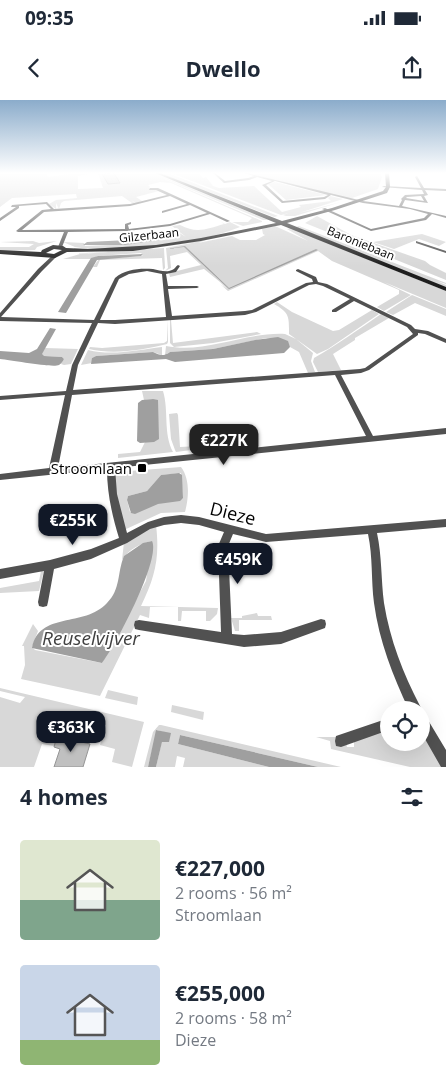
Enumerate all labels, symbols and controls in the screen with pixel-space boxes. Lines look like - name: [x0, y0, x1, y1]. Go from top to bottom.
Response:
- text: 09:35: [25, 5, 74, 31]
- text: Dwello: [185, 53, 261, 83]
- icon: back: [20, 54, 48, 82]
- icon: share: [398, 54, 426, 82]
- street label: Baroniebaan: [325, 222, 397, 264]
- street label: Gilzerbaan: [118, 223, 180, 247]
- pin: €227K: [189, 424, 259, 466]
- text: €227K: [200, 429, 248, 451]
- place label: Stroomlaan: [51, 458, 132, 478]
- marker: Stroomlaan: [136, 462, 148, 474]
- street label: Dieze: [208, 496, 258, 530]
- pin: €255K: [38, 504, 108, 546]
- text: €255K: [49, 509, 97, 531]
- pin: €459K: [203, 542, 273, 585]
- text: €459K: [214, 548, 262, 570]
- water label: Reuselvijver: [42, 625, 141, 651]
- map controls: [380, 701, 430, 751]
- button: locate: [380, 701, 430, 751]
- pin: €363K: [36, 710, 106, 753]
- text: €363K: [47, 716, 95, 738]
- text: 4 homes: [20, 783, 108, 811]
- icon: filters: [398, 783, 426, 811]
- text: €227,000: [175, 854, 265, 882]
- icon: home: [60, 860, 120, 920]
- text: 2 rooms · 56 m²: [175, 882, 292, 904]
- text: Stroomlaan: [175, 904, 262, 926]
- text: €255,000: [175, 979, 265, 1007]
- icon: home: [60, 985, 120, 1045]
- text: 2 rooms · 58 m²: [175, 1007, 292, 1029]
- text: Dieze: [175, 1029, 216, 1051]

